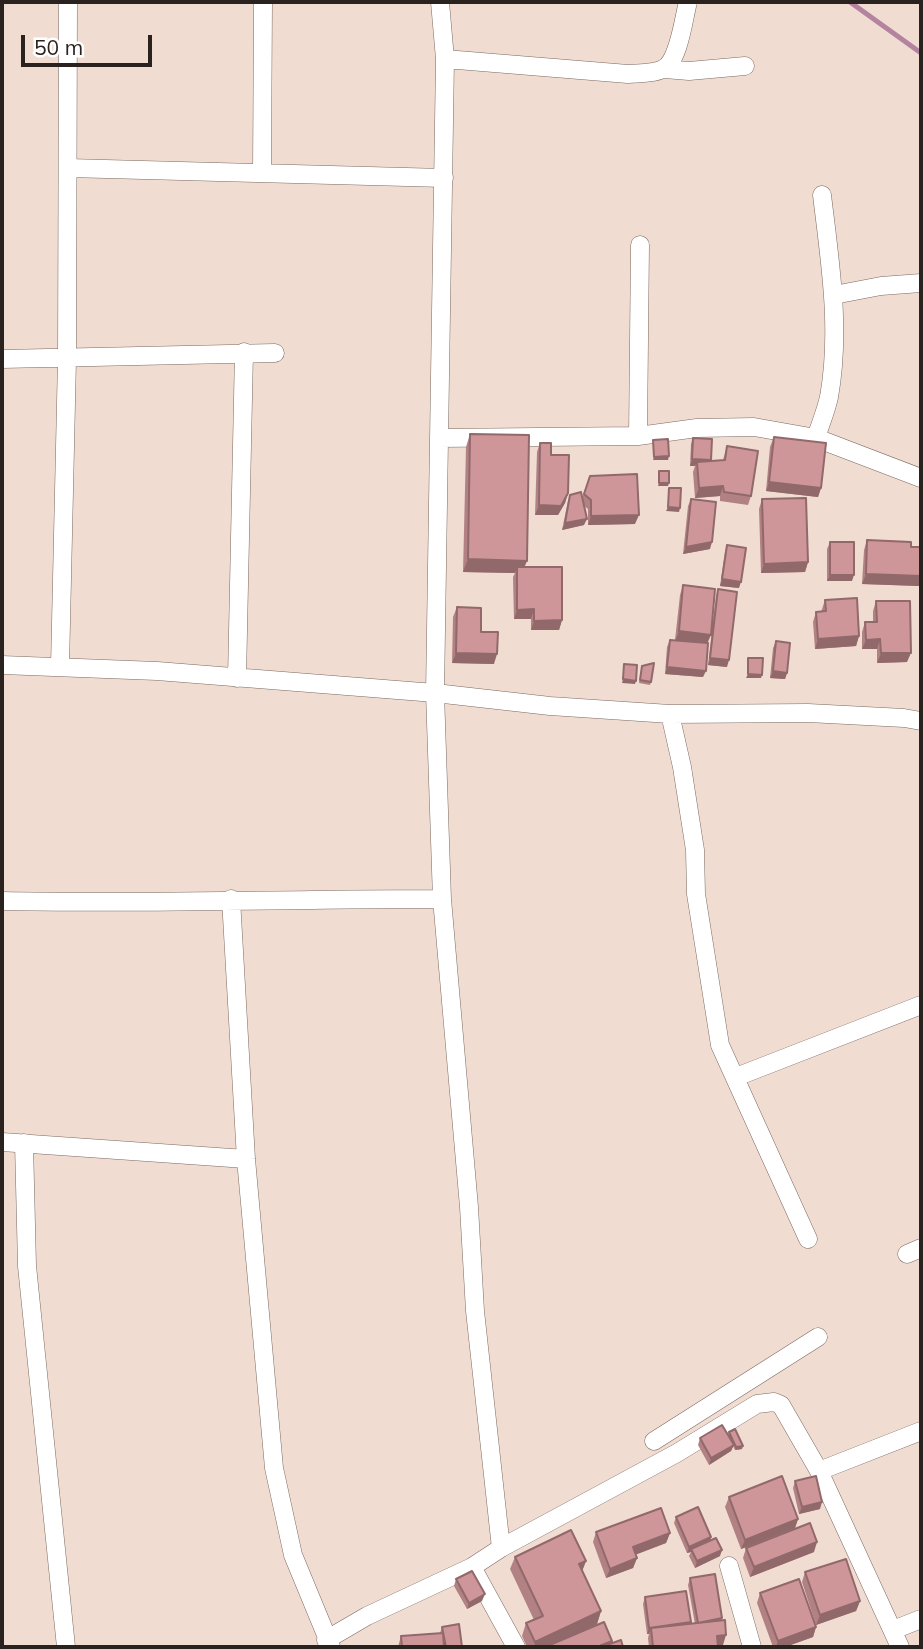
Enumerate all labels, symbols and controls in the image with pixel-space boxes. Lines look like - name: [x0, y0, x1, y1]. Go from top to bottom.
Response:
- scale bar: [24, 21, 156, 65]
- text: 50 m: [34, 34, 83, 60]

